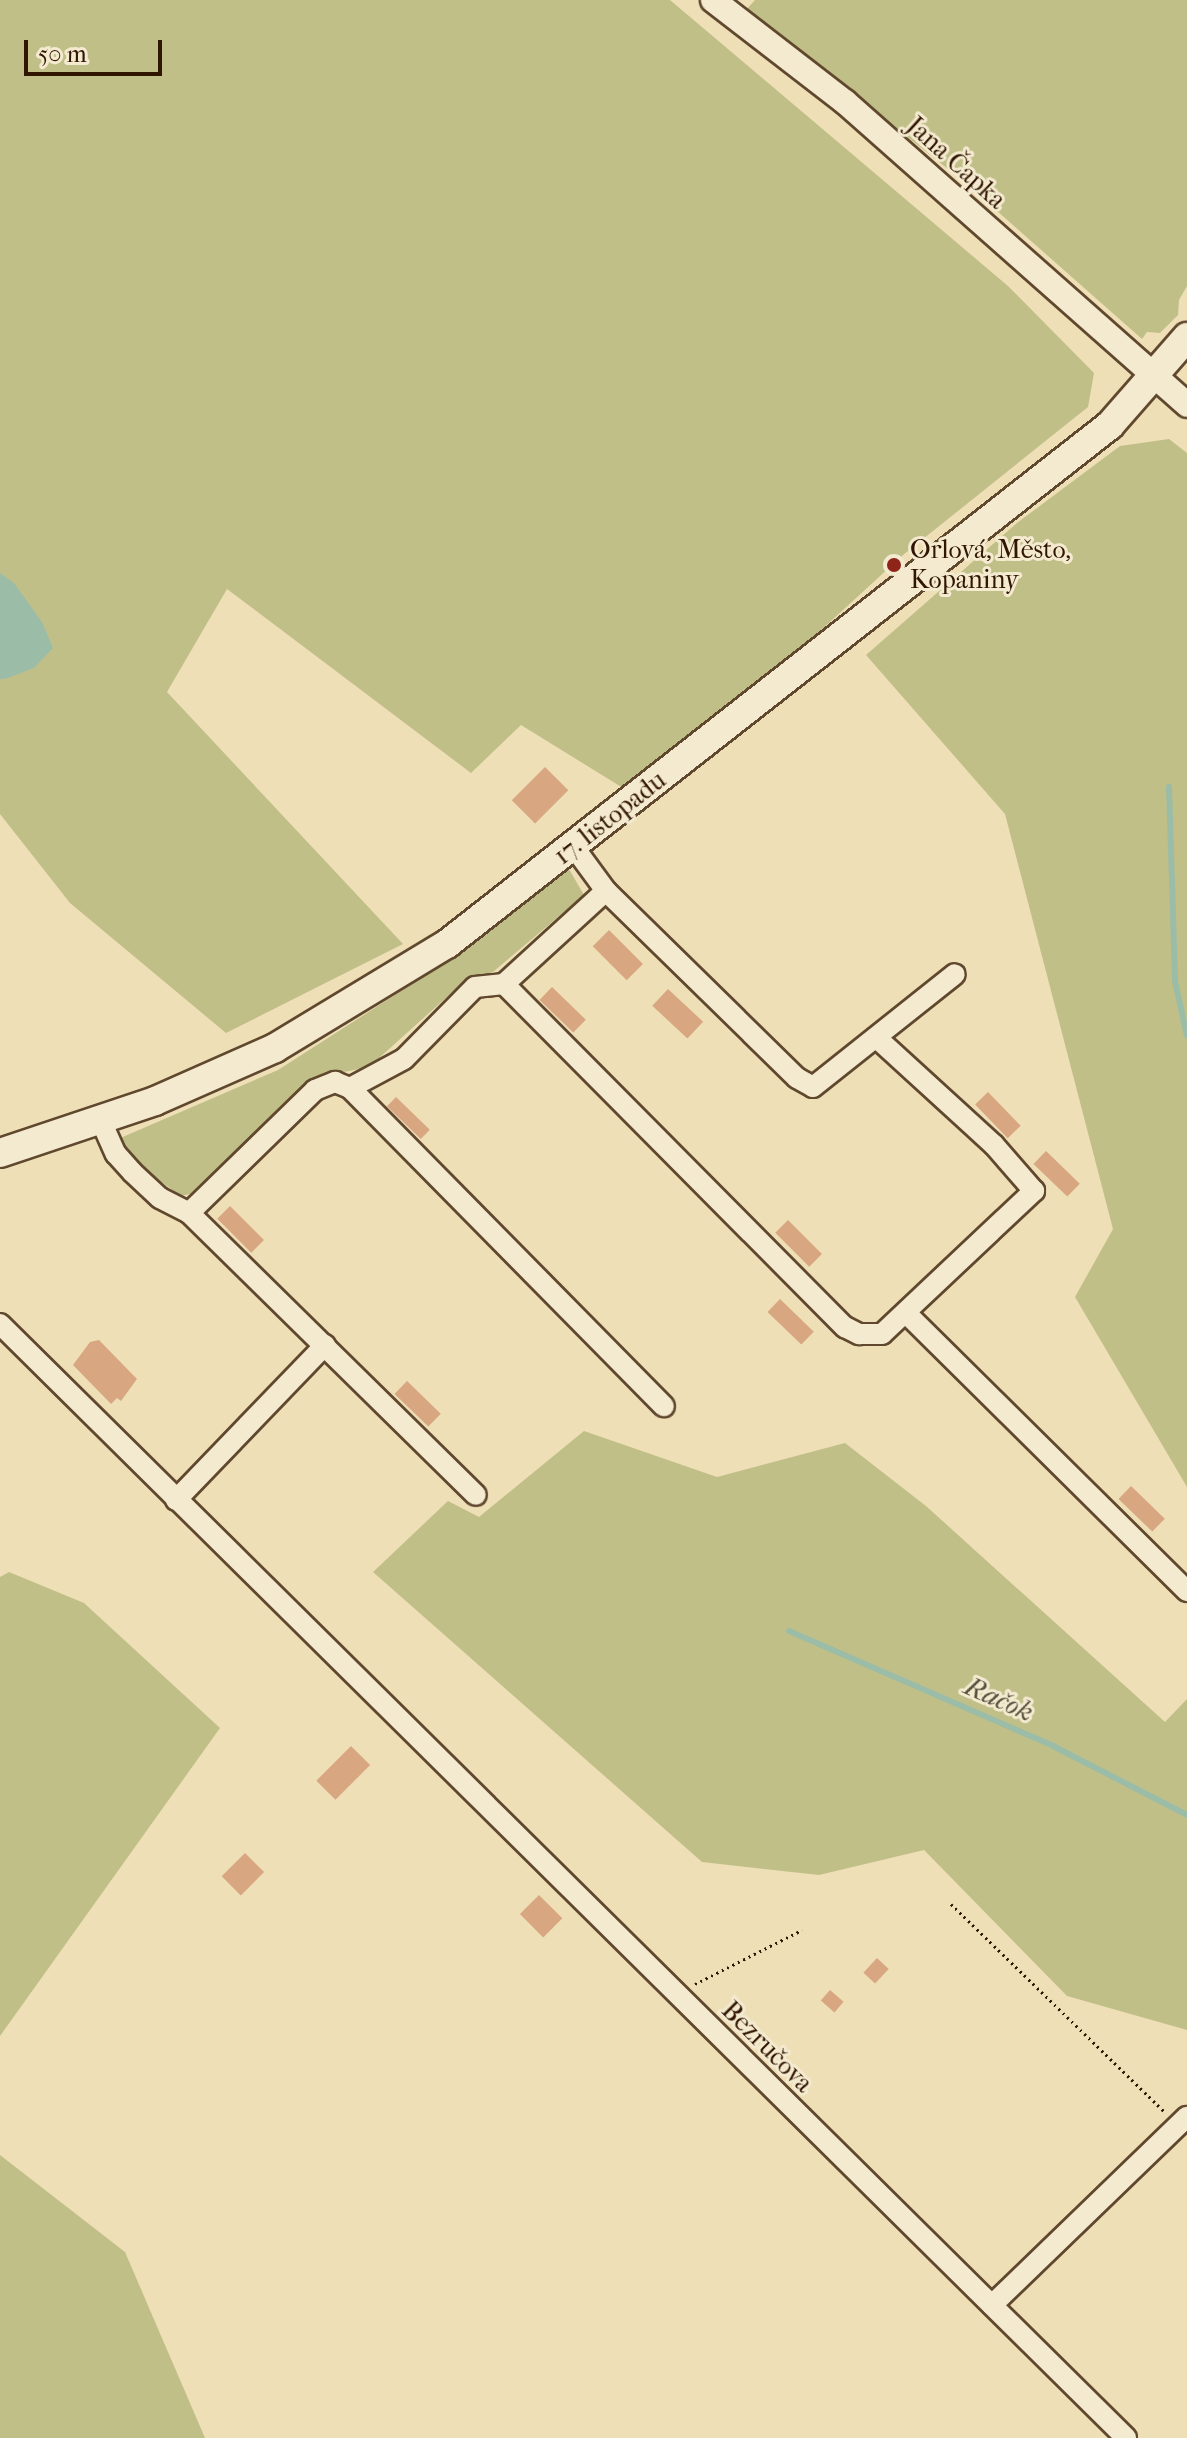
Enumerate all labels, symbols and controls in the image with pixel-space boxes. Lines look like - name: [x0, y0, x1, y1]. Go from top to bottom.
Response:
- scale bar: [28, 24, 166, 74]
- text: 50 m: [38, 40, 87, 68]
- street label: Jana Čapka: [900, 110, 1012, 216]
- place label: Orlová, Město, Kopaniny: [910, 534, 1071, 596]
- marker: Orlová, Město, Kopaniny: [885, 556, 903, 574]
- street label: 17. listopadu: [548, 765, 672, 871]
- water label: Račok: [959, 1669, 1039, 1729]
- street label: Bezručova: [715, 1995, 819, 2099]

